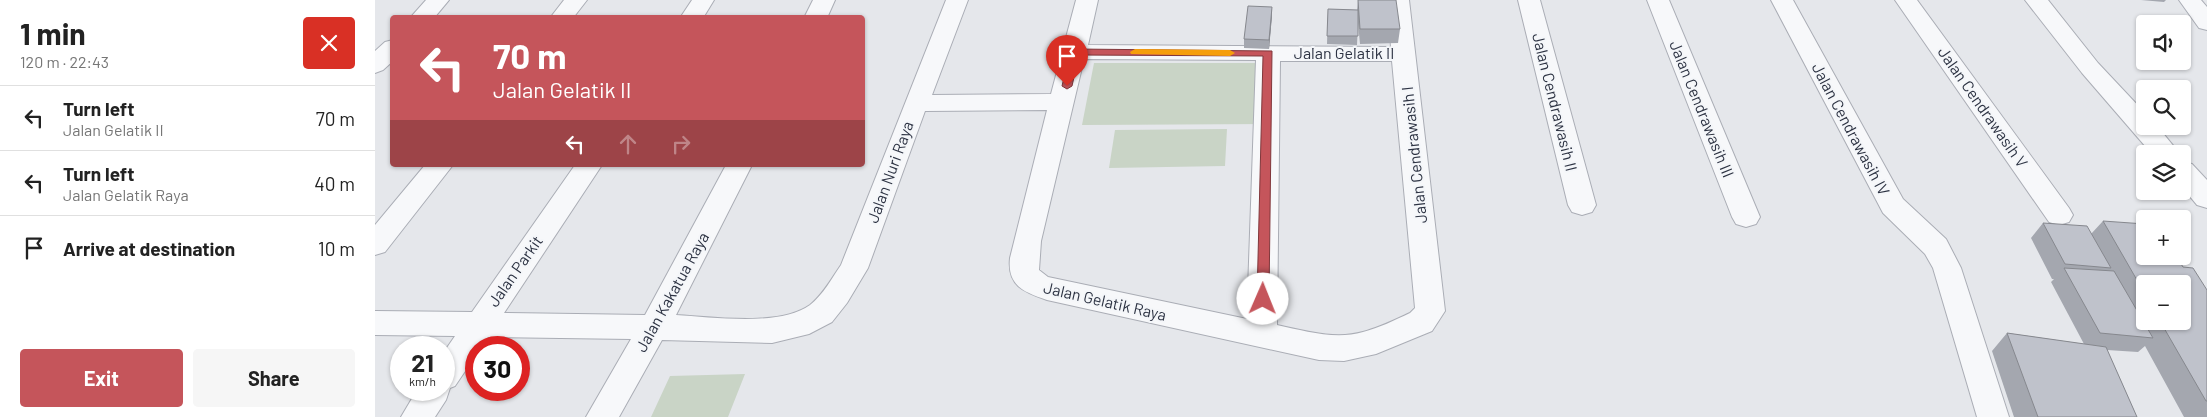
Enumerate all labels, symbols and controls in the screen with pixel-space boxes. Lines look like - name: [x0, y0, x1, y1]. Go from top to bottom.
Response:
- text: 1 min: [20, 15, 86, 51]
- map controls: [2136, 15, 2191, 330]
- button: sound: [2136, 15, 2191, 70]
- button: close: [303, 17, 355, 69]
- street label: Jalan Cendrawasih II: [1529, 31, 1582, 173]
- text: 70 m: [493, 34, 567, 76]
- icon: left: [410, 35, 475, 100]
- pin: [1046, 35, 1088, 86]
- street label: Jalan Cendrawasih III: [1666, 38, 1739, 180]
- icon: arrive: [1053, 42, 1081, 70]
- street label: Jalan Gelatik II: [1294, 43, 1394, 62]
- street label: Jalan Cendrawasih V: [1935, 43, 2032, 171]
- text: 120 m · 22:43: [20, 52, 109, 71]
- street label: Jalan Cendrawasih IV: [1809, 59, 1894, 198]
- text: Jalan Gelatik II: [493, 76, 631, 102]
- button: search: [2136, 80, 2191, 135]
- street label: Jalan Cendrawasih I: [1397, 86, 1430, 225]
- text: Turn left: [63, 97, 134, 120]
- icon: left: [20, 104, 48, 132]
- text: 70 m: [316, 107, 355, 130]
- street label: Jalan Nuri Raya: [862, 118, 917, 225]
- text: Jalan Gelatik II: [63, 120, 164, 139]
- icon: left: [561, 130, 589, 158]
- icon: ahead: [614, 130, 642, 158]
- icon: right: [667, 130, 695, 158]
- button: layers: [2136, 145, 2191, 200]
- text: Turn left: [63, 162, 134, 185]
- icon: left: [20, 169, 48, 197]
- text: 40 m: [314, 172, 355, 195]
- text: Jalan Gelatik Raya: [63, 185, 189, 204]
- button: +: [2136, 210, 2191, 265]
- street label: Jalan Kakatua Raya: [631, 229, 712, 355]
- street label: Jalan Parkit: [483, 231, 546, 310]
- icon: arrive: [20, 234, 48, 262]
- text: Arrive at destination: [63, 237, 235, 260]
- text: 10 m: [318, 237, 355, 260]
- position arrow: [1236, 272, 1288, 324]
- button: −: [2136, 275, 2191, 330]
- street label: Jalan Gelatik Raya: [1042, 277, 1168, 324]
- speed limit sign: 30: [465, 336, 530, 401]
- text: 21: [411, 347, 434, 377]
- button: Exit: [20, 349, 183, 407]
- button: Share: [193, 349, 355, 407]
- text: km/h: [409, 374, 436, 388]

